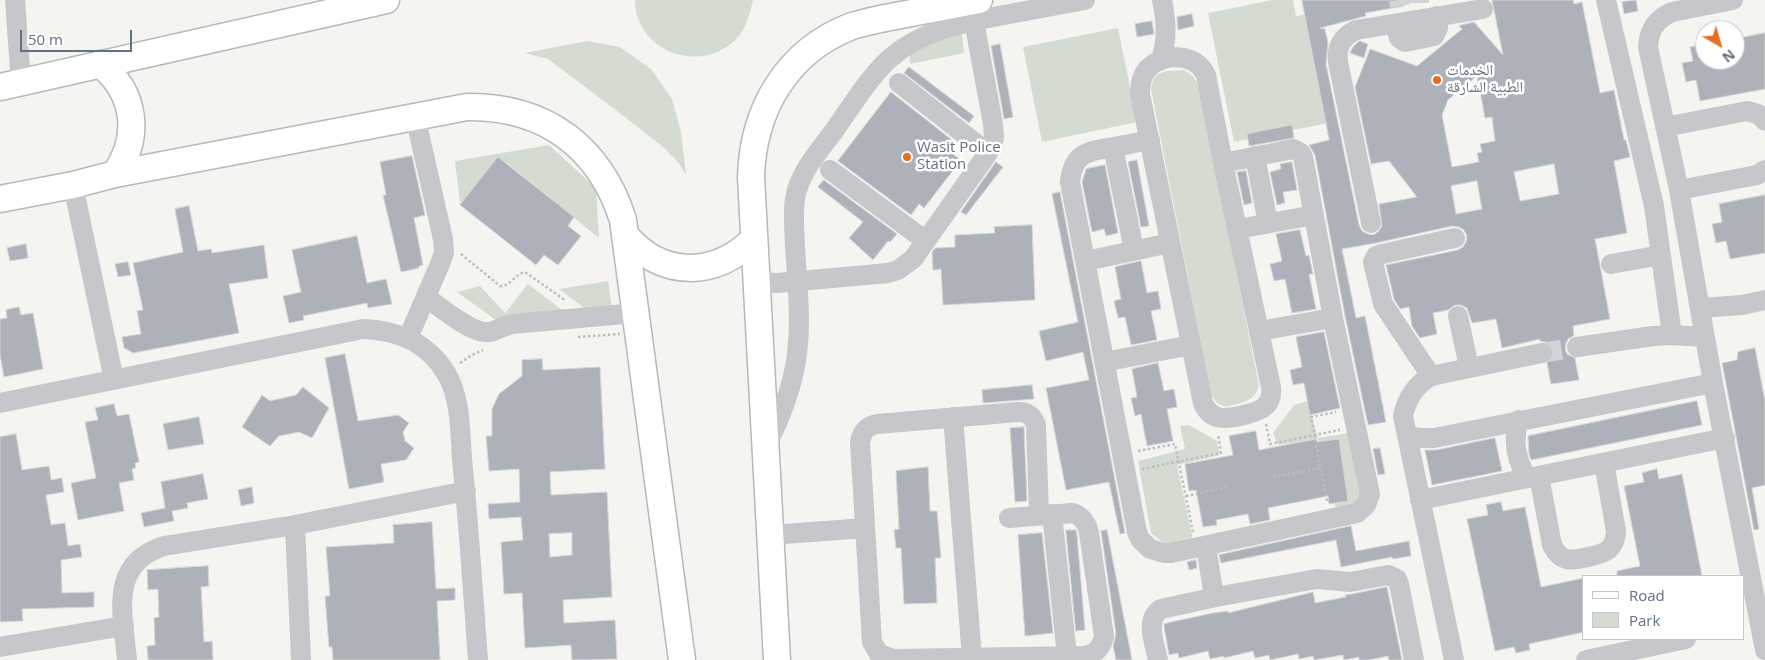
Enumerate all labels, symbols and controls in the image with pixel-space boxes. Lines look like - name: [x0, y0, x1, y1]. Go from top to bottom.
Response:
- scale bar: [22, 20, 135, 52]
- north arrow: [1695, 20, 1745, 70]
- text: 50 m: [28, 29, 63, 49]
- text: N: [1719, 45, 1739, 67]
- place label: الخدمات الطبية الشارقة: [1447, 62, 1523, 97]
- marker: الخدمات الطبية الشارقة: [1431, 74, 1443, 86]
- place label: Wasit Police Station: [917, 139, 1001, 174]
- marker: Wasit Police Station: [901, 151, 913, 163]
- legend: [1582, 575, 1745, 640]
- text: Road: [1629, 585, 1665, 605]
- text: Park: [1629, 610, 1660, 630]

